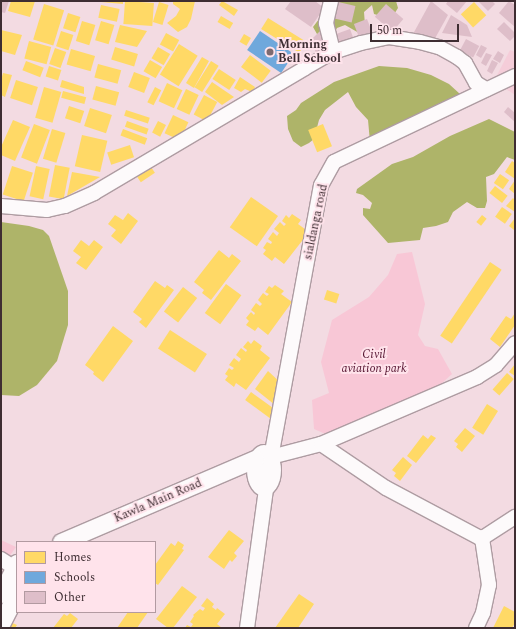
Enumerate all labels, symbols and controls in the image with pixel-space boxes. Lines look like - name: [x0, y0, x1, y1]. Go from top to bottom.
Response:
- scale bar: [372, 16, 461, 42]
- text: 50 m: [377, 21, 402, 40]
- place label: Morning Bell School: [278, 38, 341, 66]
- marker: Morning Bell School: [265, 47, 275, 57]
- street label: sialdanga road: [301, 183, 331, 261]
- park label: Civil aviation park: [341, 348, 407, 376]
- street label: Kawla Main Road: [112, 476, 204, 526]
- legend: [16, 541, 156, 613]
- text: Homes: [54, 548, 92, 567]
- text: Schools: [54, 568, 95, 587]
- text: Other: [54, 588, 86, 607]

